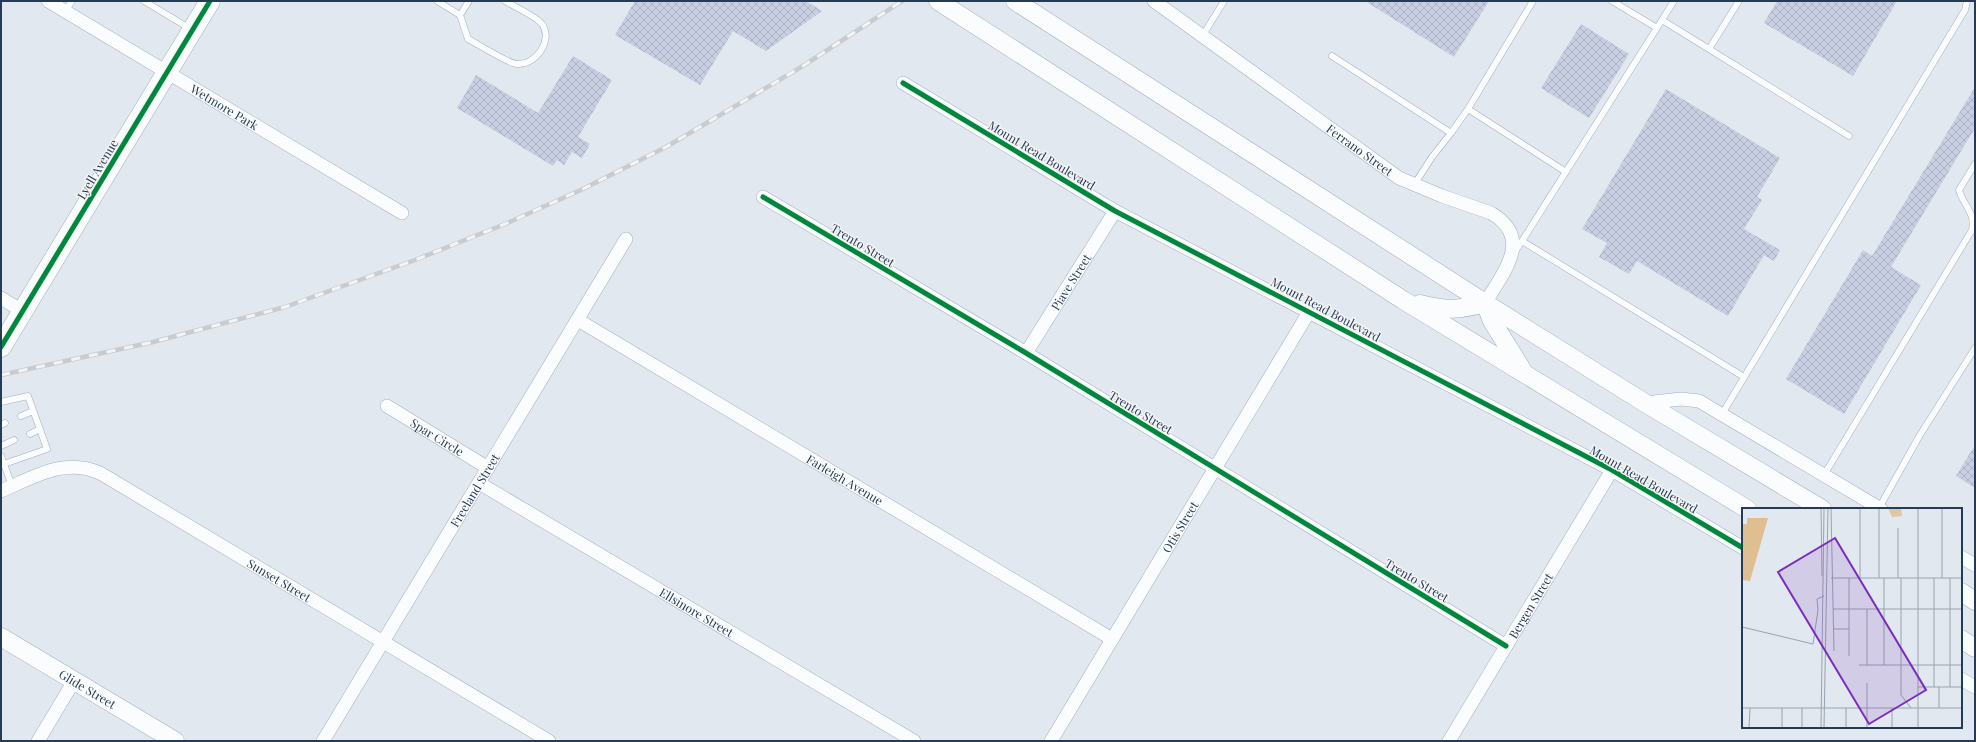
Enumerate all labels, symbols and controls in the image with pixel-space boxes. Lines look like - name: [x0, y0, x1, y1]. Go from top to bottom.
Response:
- street label: Wetmore Park: [187, 80, 262, 134]
- street label: Mount Read Boulevard: [986, 117, 1098, 193]
- street label: Ferrano Street: [1323, 120, 1397, 180]
- street label: Lyell Avenue: [73, 136, 121, 202]
- street label: Trento Street: [828, 220, 899, 271]
- street label: Piave Street: [1047, 250, 1095, 313]
- street label: Mount Read Boulevard: [1268, 273, 1384, 345]
- street label: Trento Street: [1106, 387, 1177, 438]
- street label: Spar Circle: [408, 414, 467, 459]
- street label: Mount Read Boulevard: [1587, 442, 1701, 516]
- street label: Freeland Street: [446, 450, 503, 530]
- street label: Farleigh Avenue: [804, 450, 886, 508]
- street label: Otis Street: [1158, 497, 1202, 555]
- inset map: [1742, 508, 1962, 728]
- street label: Sunset Street: [244, 555, 315, 606]
- street label: Trento Street: [1382, 555, 1453, 606]
- street label: Bergen Street: [1505, 569, 1557, 641]
- street label: Ellsinore Street: [657, 584, 737, 641]
- street label: Glide Street: [56, 666, 120, 712]

